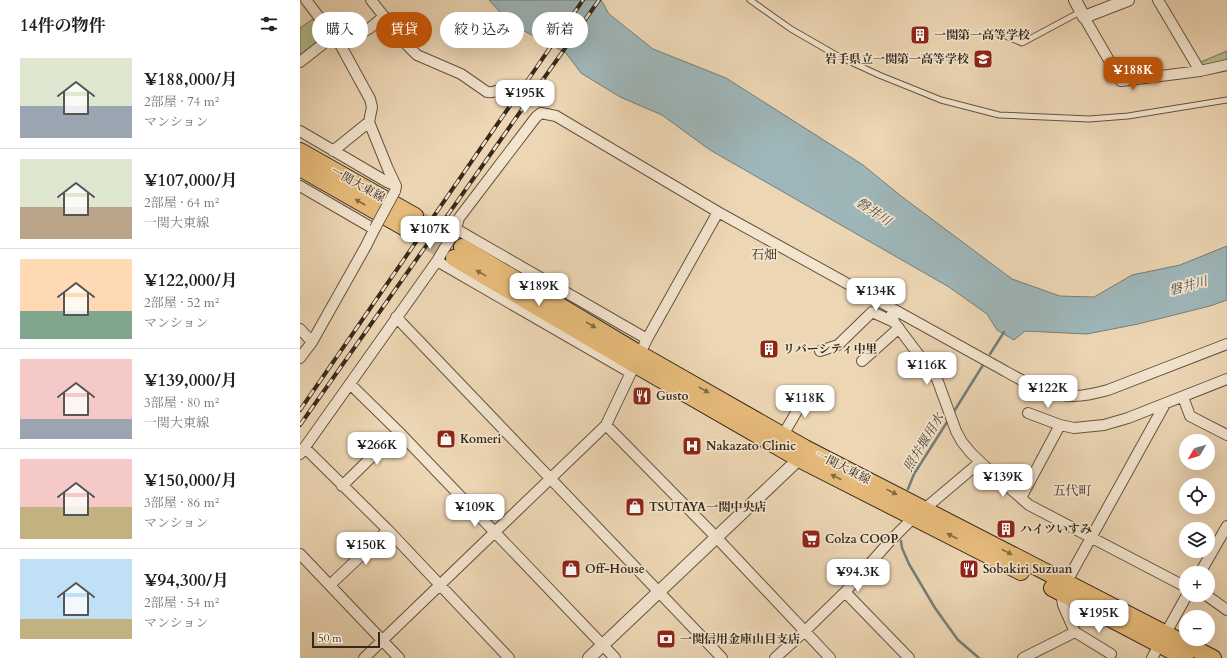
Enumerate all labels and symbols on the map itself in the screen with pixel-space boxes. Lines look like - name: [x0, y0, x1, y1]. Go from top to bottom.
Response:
- building icon: 一関第一高等学校: [909, 24, 931, 46]
- place label: 一関第一高等学校: [934, 27, 1030, 43]
- school or university icon: 岩手県立一関第一高等学校: [972, 48, 994, 70]
- place label: 岩手県立一関第一高等学校: [825, 51, 969, 67]
- pin: ¥188K: [1105, 57, 1161, 91]
- pin: ¥195K: [497, 80, 553, 114]
- street label: 一関大東線: [328, 162, 388, 206]
- water label: 磐井川: [852, 193, 896, 231]
- one-way arrow: [355, 199, 366, 206]
- pin: ¥107K: [402, 216, 458, 250]
- district label: 石畑: [751, 246, 777, 264]
- one-way arrow: [475, 270, 487, 277]
- water label: 磐井川: [1167, 272, 1211, 300]
- pin: ¥189K: [511, 273, 567, 307]
- pin: ¥134K: [848, 278, 904, 312]
- one-way arrow: [586, 321, 596, 329]
- building icon: リバーシティ中里: [758, 338, 780, 360]
- place label: リバーシティ中里: [783, 341, 877, 357]
- pin: ¥116K: [899, 352, 955, 386]
- pin: ¥122K: [1020, 375, 1076, 409]
- restaurant icon: Gusto: [631, 385, 653, 407]
- pin: ¥118K: [777, 385, 833, 419]
- one-way arrow: [698, 387, 710, 394]
- place label: Gusto: [656, 388, 688, 404]
- water label: 照井堰用水: [899, 408, 949, 475]
- shop icon: Komeri: [435, 428, 457, 450]
- place label: Komeri: [460, 431, 501, 447]
- pin: ¥266K: [349, 432, 405, 466]
- north arrow: [1179, 434, 1215, 470]
- hospital icon: Nakazato Clinic: [681, 435, 703, 457]
- place label: Nakazato Clinic: [706, 438, 796, 454]
- street label: 一関大東線: [813, 446, 873, 488]
- pin: ¥139K: [975, 464, 1031, 498]
- one-way arrow: [830, 474, 842, 481]
- district label: 五代町: [1052, 482, 1092, 500]
- one-way arrow: [886, 489, 898, 496]
- pin: ¥109K: [447, 494, 503, 528]
- shop icon: TSUTAYA一関中央店: [624, 496, 646, 518]
- place label: TSUTAYA一関中央店: [649, 499, 766, 515]
- building icon: ハイツいすみ: [995, 518, 1017, 540]
- place label: ハイツいすみ: [1020, 521, 1092, 537]
- supermarket icon: Colza COOP: [800, 528, 822, 550]
- place label: Colza COOP: [825, 531, 899, 547]
- pin: ¥150K: [338, 532, 394, 566]
- one-way arrow: [946, 533, 958, 539]
- one-way arrow: [1002, 549, 1013, 555]
- shop icon: Off-House: [560, 558, 582, 580]
- restaurant icon: Sobakiri Suzuan: [958, 558, 980, 580]
- pin: ¥94.3K: [825, 559, 891, 593]
- place label: Off-House: [585, 561, 645, 577]
- place label: Sobakiri Suzuan: [983, 561, 1073, 577]
- pin: ¥195K: [1071, 600, 1127, 634]
- bank icon: 一関信用金庫山目支店: [655, 628, 677, 650]
- scale bar: [312, 630, 380, 649]
- place label: 一関信用金庫山目支店: [680, 631, 800, 647]

